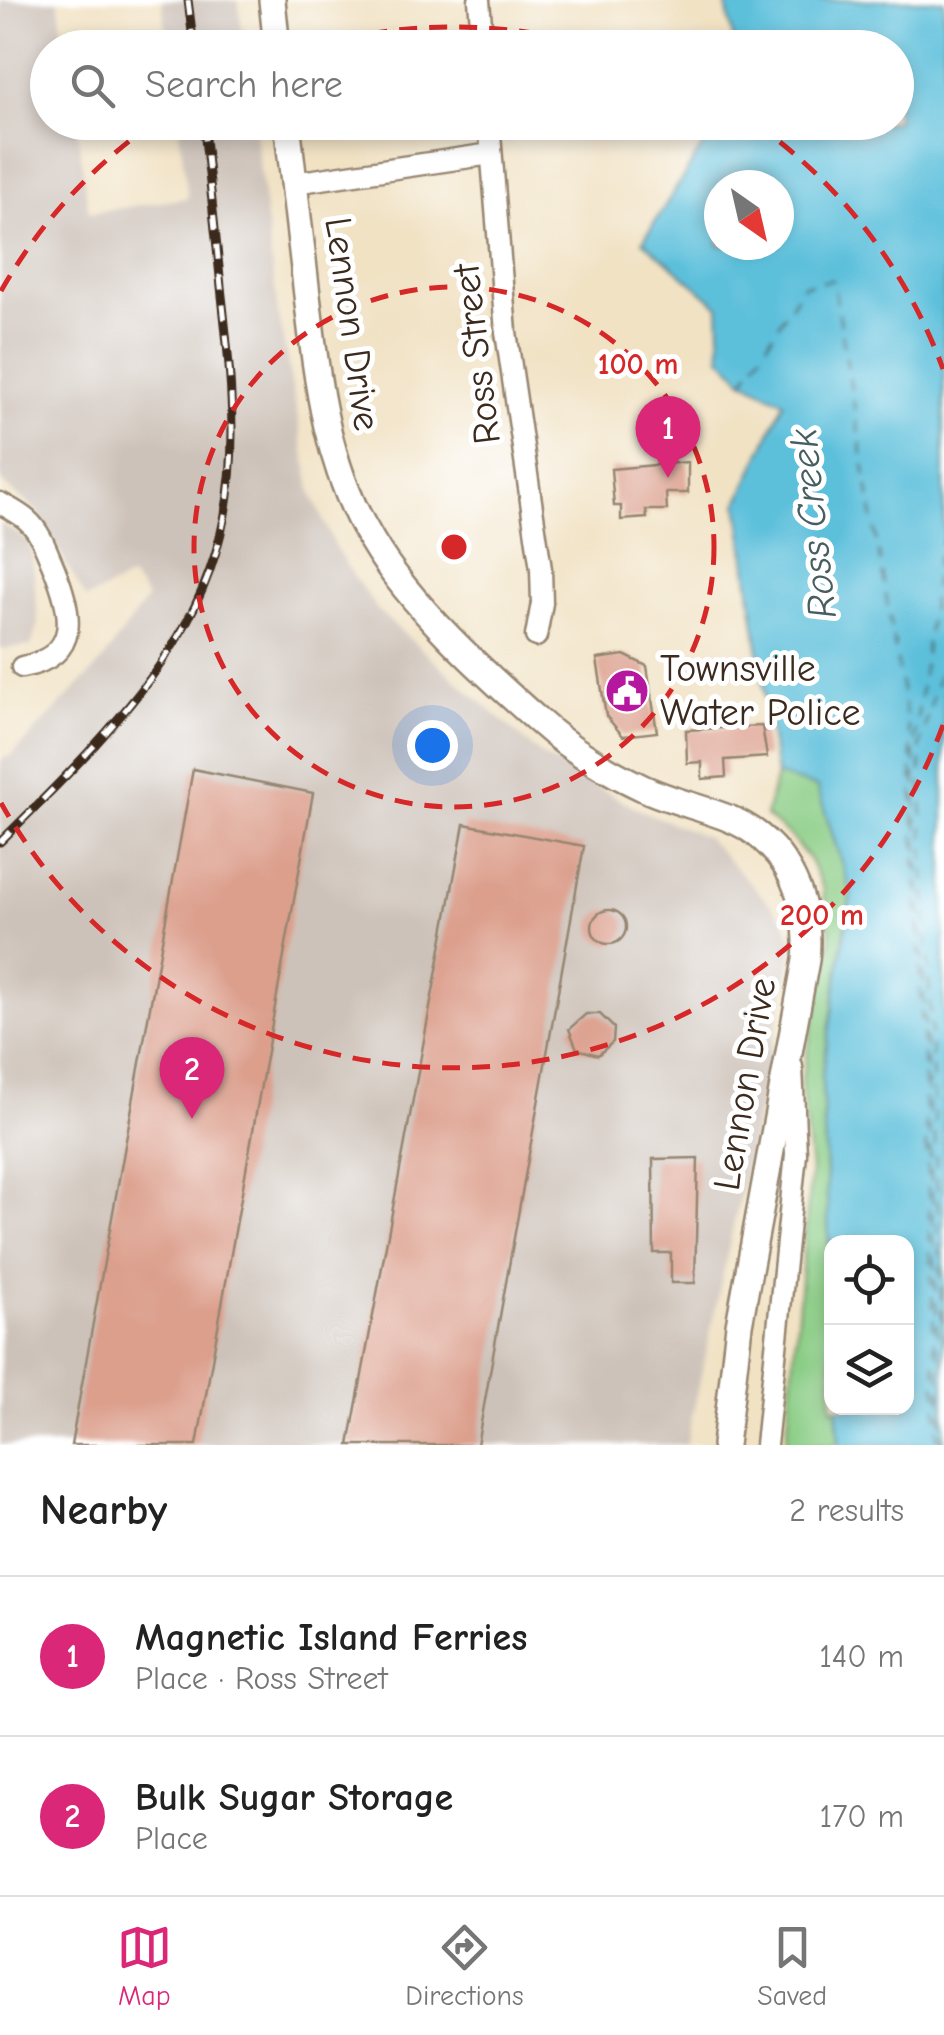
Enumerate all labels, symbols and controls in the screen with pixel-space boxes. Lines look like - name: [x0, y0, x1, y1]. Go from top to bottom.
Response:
- search box: [30, 30, 914, 140]
- icon: search: [65, 58, 120, 113]
- text: Search here: [145, 63, 343, 107]
- north arrow: [704, 170, 794, 260]
- street label: Lennon Drive: [315, 214, 389, 434]
- street label: Ross Street: [444, 260, 510, 447]
- text: 100 m: [598, 347, 678, 382]
- pin: 1: [636, 396, 700, 478]
- water label: Ross Creek: [780, 426, 846, 621]
- centre of rings: [436, 529, 472, 565]
- place label: Townsville Water Police: [660, 647, 861, 735]
- public building icon: Townsville Water Police: [604, 668, 650, 714]
- your location: [407, 720, 458, 771]
- text: 200 m: [780, 898, 864, 933]
- street label: Lennon Drive: [705, 974, 785, 1194]
- pin: 2: [160, 1036, 224, 1119]
- map controls: [824, 1235, 914, 1415]
- button: locate: [824, 1235, 914, 1325]
- button: layers: [824, 1325, 914, 1415]
- text: Nearby: [40, 1486, 167, 1535]
- text: 2 results: [789, 1492, 904, 1529]
- text: Magnetic Island Ferries: [135, 1616, 527, 1660]
- text: 1: [66, 1638, 79, 1675]
- text: 140 m: [819, 1638, 904, 1675]
- text: Place · Ross Street: [135, 1660, 388, 1697]
- text: Bulk Sugar Storage: [135, 1776, 453, 1820]
- text: 2: [65, 1798, 80, 1835]
- text: 170 m: [820, 1798, 904, 1835]
- text: Place: [135, 1820, 208, 1857]
- tab: Map: [117, 1920, 172, 2012]
- tab: Directions: [405, 1920, 524, 2012]
- tab: Saved: [757, 1920, 827, 2012]

